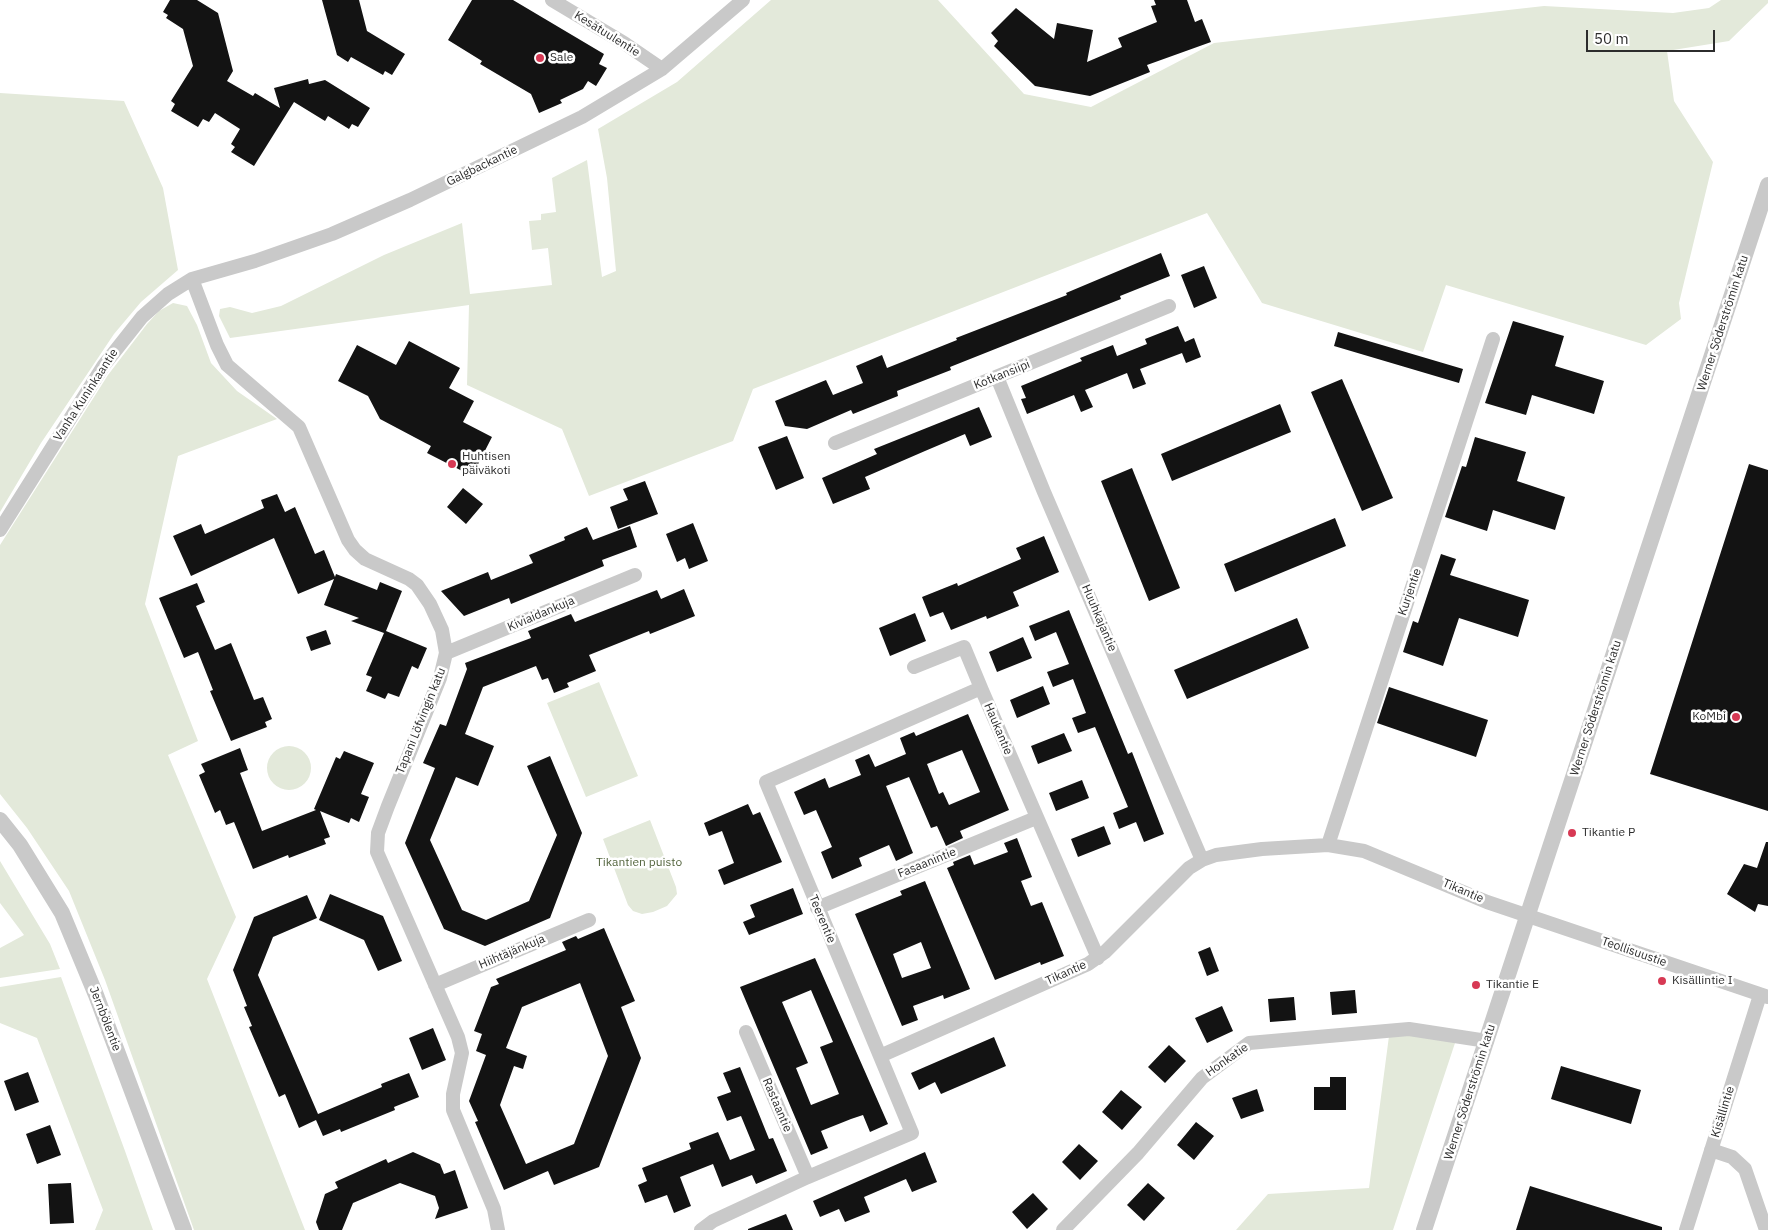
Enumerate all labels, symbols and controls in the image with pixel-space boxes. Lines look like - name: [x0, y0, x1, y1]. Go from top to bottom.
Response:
- street label: Kesätuulentie: [572, 8, 642, 60]
- scale bar: [1588, 20, 1717, 52]
- text: 50 m: [1594, 29, 1629, 48]
- place label: Sale: [550, 51, 573, 65]
- marker: Sale: [534, 52, 546, 64]
- street label: Galgbackantie: [444, 143, 520, 189]
- street label: Werner Söderströmin katu: [1694, 253, 1752, 393]
- street label: Vanha Kuninkaantie: [51, 346, 121, 444]
- street label: Kotkansiipi: [972, 357, 1032, 393]
- place label: Huhtisen päiväkoti: [462, 450, 511, 478]
- marker: Huhtisen päiväkoti: [446, 458, 458, 470]
- street label: Kurjentie: [1395, 567, 1425, 617]
- street label: Huuhkajantie: [1078, 582, 1120, 654]
- street label: Kiviaidankuja: [505, 593, 577, 635]
- street label: Werner Söderströmin katu: [1567, 638, 1625, 778]
- street label: Tapani Löfvingin katu: [393, 666, 449, 776]
- street label: Haukantie: [981, 701, 1015, 757]
- place label: KoMbi: [1692, 710, 1726, 724]
- marker: KoMbi: [1730, 711, 1742, 723]
- place label: Tikantie P: [1582, 826, 1635, 840]
- marker: Tikantie P: [1566, 827, 1578, 839]
- street label: Fasaanintie: [896, 845, 958, 881]
- park label: Tikantien puisto: [596, 856, 682, 870]
- street label: Tikantie: [1440, 876, 1486, 906]
- street label: Teerentie: [805, 893, 839, 945]
- street label: Hiihtäjänkuja: [477, 932, 547, 972]
- street label: Teollisuustie: [1600, 934, 1668, 970]
- street label: Tikantie: [1043, 958, 1089, 988]
- place label: Kisällintie I: [1672, 974, 1733, 988]
- marker: Kisällintie I: [1656, 975, 1668, 987]
- place label: Tikantie E: [1486, 978, 1539, 992]
- marker: Tikantie E: [1470, 979, 1482, 991]
- street label: Jernbölentie: [86, 985, 124, 1053]
- street label: Werner Söderströmin katu: [1441, 1022, 1499, 1162]
- street label: Honkatie: [1203, 1040, 1251, 1080]
- street label: Rastaantie: [759, 1076, 795, 1134]
- street label: Kisällintie: [1708, 1085, 1738, 1139]

